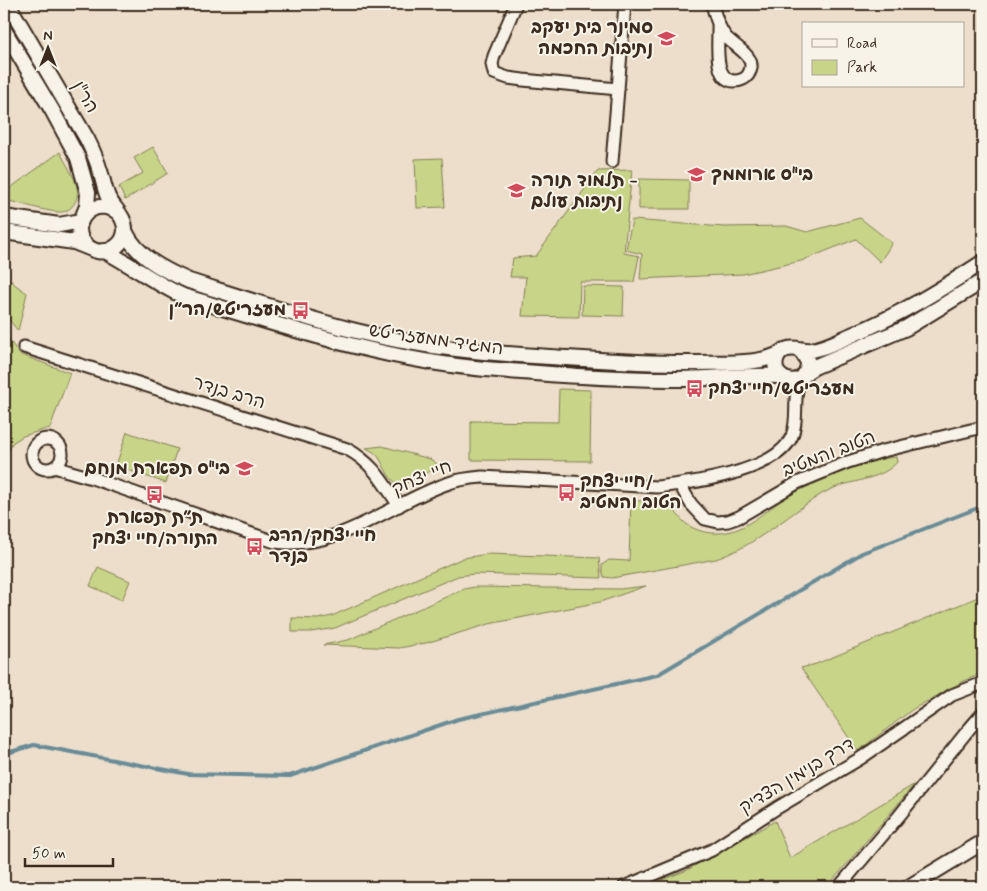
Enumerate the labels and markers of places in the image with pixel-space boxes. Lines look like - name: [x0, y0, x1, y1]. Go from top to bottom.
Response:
- place label: סמינר בית יעקב נתיבות החכמה: [531, 16, 653, 61]
- school or university icon: סמינר בית יעקב נתיבות החכמה: [657, 28, 677, 48]
- place label: בי"ס ארוממך: [711, 163, 813, 187]
- school or university icon: בי"ס ארוממך: [687, 165, 707, 185]
- place label: תלמוד תורה - נתיבות עולם: [531, 169, 638, 214]
- school or university icon: תלמוד תורה - נתיבות עולם: [507, 181, 527, 201]
- place label: מעזריטש/הר״ן: [169, 298, 286, 322]
- bus stop icon: מעזריטש/הר״ן: [290, 300, 310, 320]
- place label: מעזריטש/חיי יצחק: [708, 377, 854, 401]
- bus stop icon: מעזריטש/חיי יצחק: [684, 379, 704, 399]
- place label: בי"ס תפארת מנחם: [85, 457, 230, 481]
- school or university icon: בי"ס תפארת מנחם: [234, 459, 254, 479]
- place label: חיי יצחק/ הטוב והמטיב: [579, 470, 681, 515]
- bus stop icon: חיי יצחק/ הטוב והמטיב: [556, 482, 576, 502]
- bus stop icon: ת״ת תפארת התורה/חיי יצחק: [145, 485, 165, 505]
- place label: ת״ת תפארת התורה/חיי יצחק: [92, 506, 218, 551]
- place label: חיי יצחק/הרב בנדר: [268, 524, 376, 569]
- bus stop icon: חיי יצחק/הרב בנדר: [245, 536, 265, 556]

